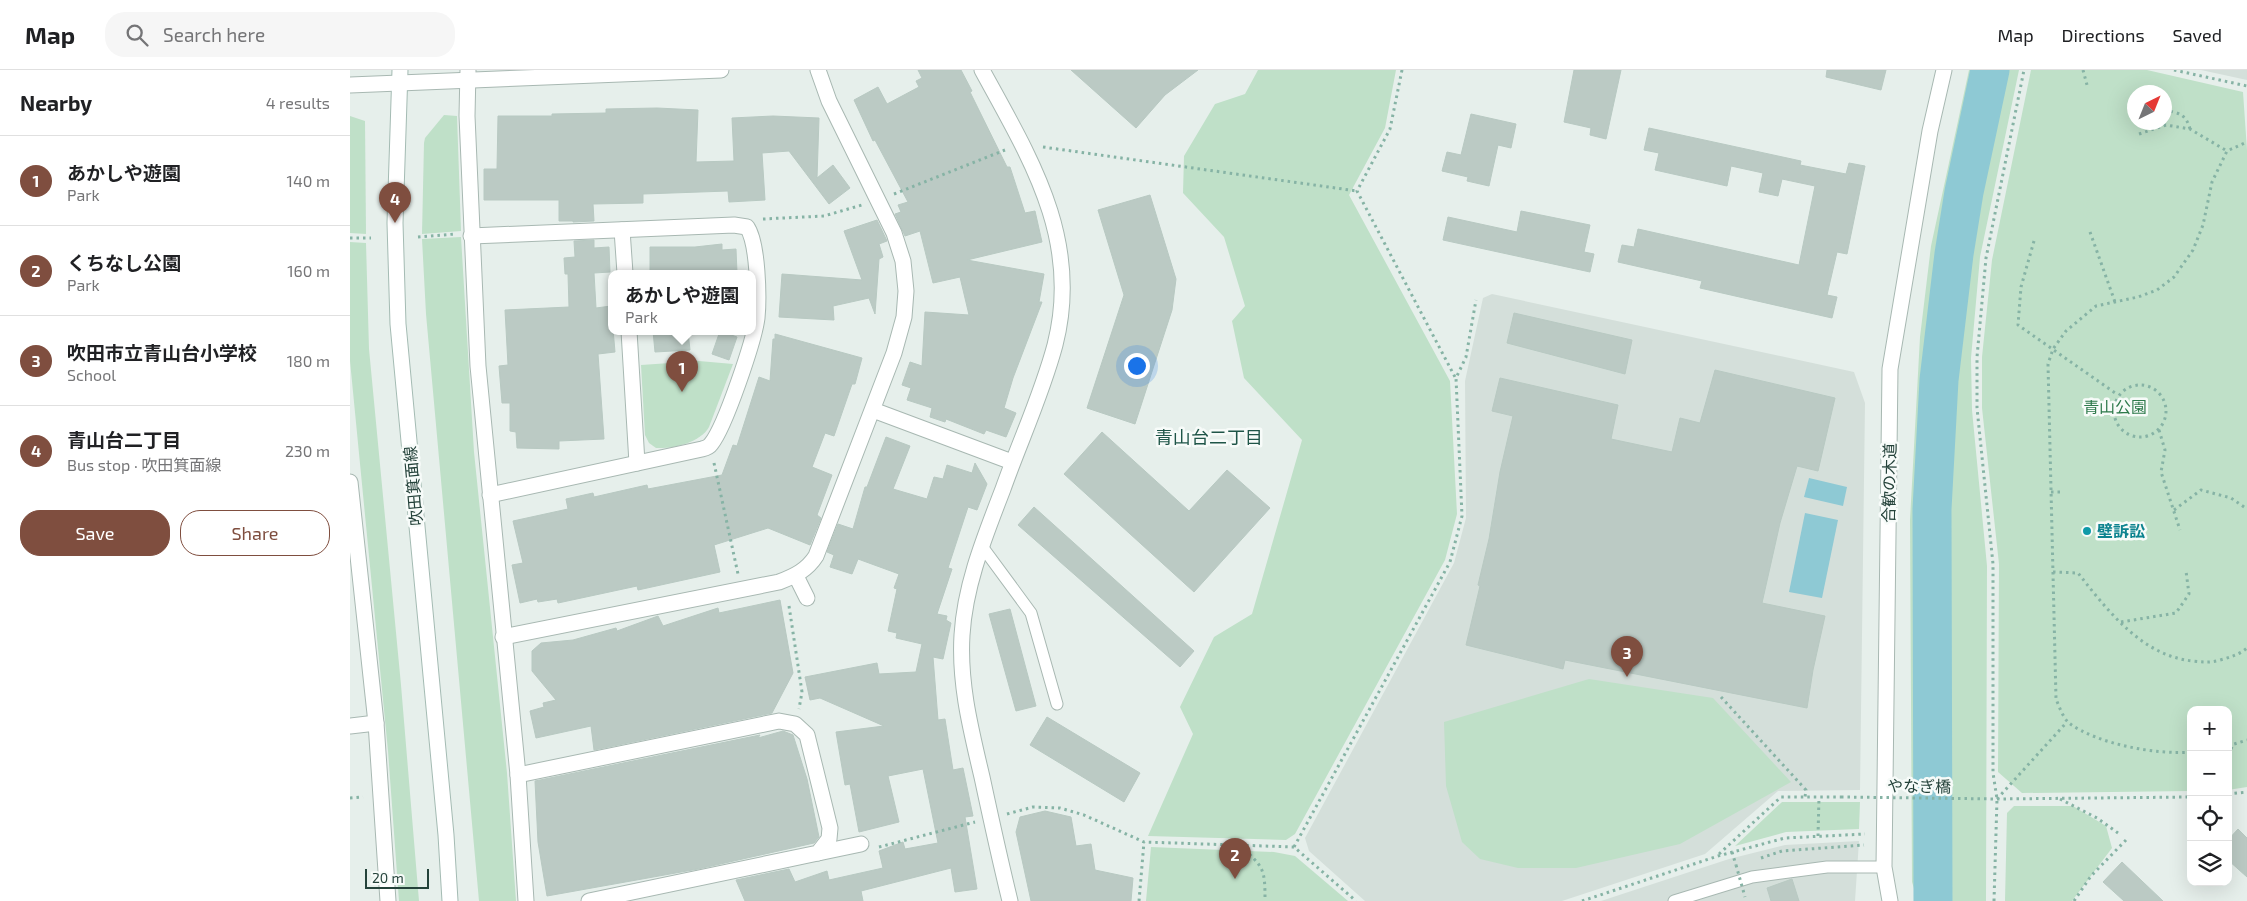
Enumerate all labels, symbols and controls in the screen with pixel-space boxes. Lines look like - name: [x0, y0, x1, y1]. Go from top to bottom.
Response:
- search box: [105, 12, 455, 57]
- text: Map: [25, 20, 75, 49]
- icon: search: [123, 21, 151, 49]
- text: Search here: [163, 23, 265, 46]
- text: Map: [1997, 24, 2034, 46]
- text: Directions: [2062, 24, 2145, 46]
- text: Saved: [2173, 24, 2222, 46]
- north arrow: [2127, 85, 2172, 130]
- text: Nearby: [20, 90, 92, 115]
- text: 4 results: [266, 93, 330, 112]
- text: あかしや遊園: [67, 161, 181, 184]
- text: 1: [33, 171, 39, 190]
- text: 140 m: [287, 171, 330, 190]
- pin: 4: [379, 182, 411, 223]
- text: Park: [67, 185, 100, 204]
- text: くちなし公園: [67, 251, 181, 274]
- text: 2: [31, 261, 41, 280]
- text: 160 m: [287, 261, 330, 280]
- popup: [608, 270, 756, 335]
- text: Park: [67, 275, 100, 294]
- text: あかしや遊園: [625, 283, 739, 306]
- text: Park: [625, 307, 658, 326]
- text: 吹田市立青山台小学校: [67, 341, 257, 364]
- text: 3: [31, 351, 41, 370]
- text: 180 m: [287, 351, 330, 370]
- pin: 1: [666, 351, 698, 392]
- your location: [1124, 353, 1150, 379]
- text: School: [67, 365, 116, 384]
- park label: 青山公園: [2083, 397, 2147, 416]
- district label: 青山台二丁目: [1155, 426, 1263, 448]
- text: 青山台二丁目: [67, 428, 181, 451]
- text: 4: [31, 441, 41, 460]
- text: 230 m: [285, 441, 330, 460]
- street label: 合歓の木道: [1878, 443, 1899, 523]
- street label: 吹田箕面線: [400, 445, 425, 527]
- text: Bus stop · 吹田箕面線: [67, 455, 221, 474]
- button: Save: [20, 510, 170, 556]
- button: Share: [180, 510, 330, 556]
- place label: 壁訴訟: [2097, 521, 2145, 540]
- marker: 壁訴訟: [2081, 525, 2093, 537]
- pin: 3: [1611, 636, 1643, 677]
- map controls: [2187, 706, 2232, 886]
- button: +: [2187, 706, 2232, 751]
- button: −: [2187, 751, 2232, 796]
- street label: やなぎ橋: [1887, 775, 1951, 796]
- button: locate: [2187, 796, 2232, 841]
- pin: 2: [1219, 838, 1251, 879]
- button: layers: [2187, 841, 2232, 886]
- scale bar: [365, 866, 429, 889]
- text: 20 m: [372, 869, 404, 886]

